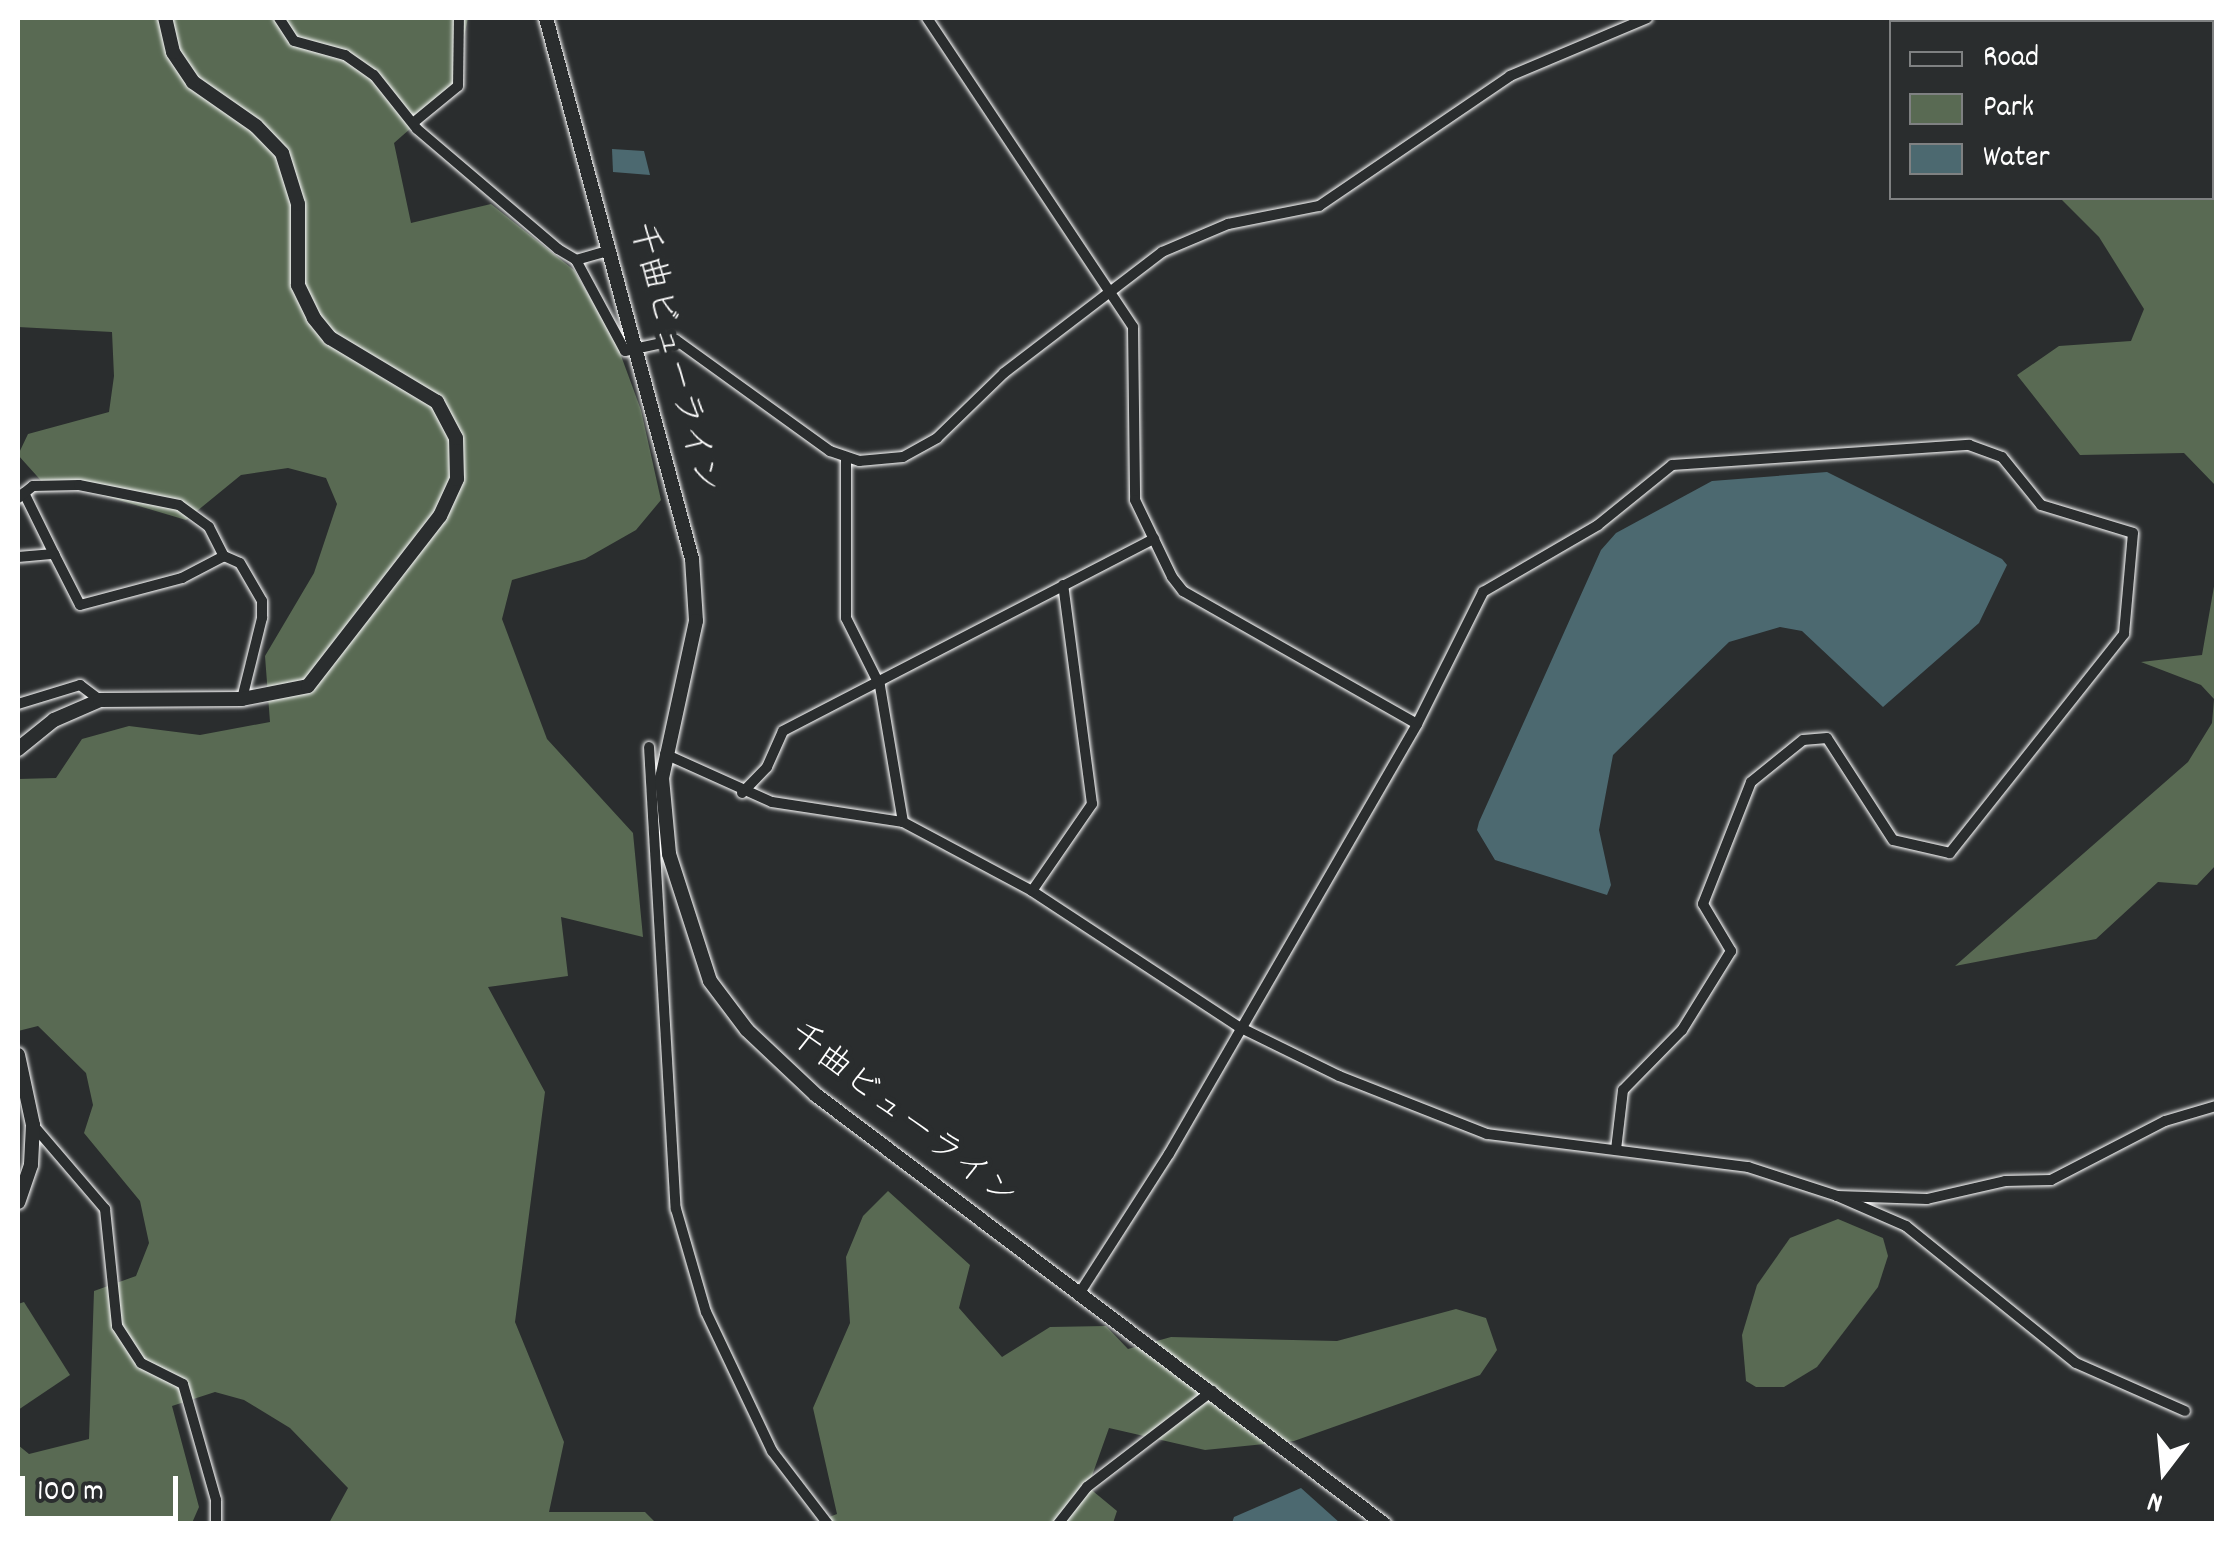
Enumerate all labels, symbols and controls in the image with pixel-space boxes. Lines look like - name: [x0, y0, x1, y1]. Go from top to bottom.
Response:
- legend: [1889, 20, 2214, 200]
- text: Road: [1983, 38, 2039, 81]
- text: Park: [1983, 88, 2034, 131]
- text: Water: [1983, 138, 2050, 181]
- street label: 千曲ビューライン: [618, 217, 726, 499]
- street label: 千曲ビューライン: [778, 1014, 1024, 1220]
- north arrow: [2114, 1421, 2214, 1521]
- scale bar: [25, 1456, 182, 1518]
- text: 100 m: [37, 1472, 104, 1515]
- text: N: [2144, 1479, 2168, 1521]

